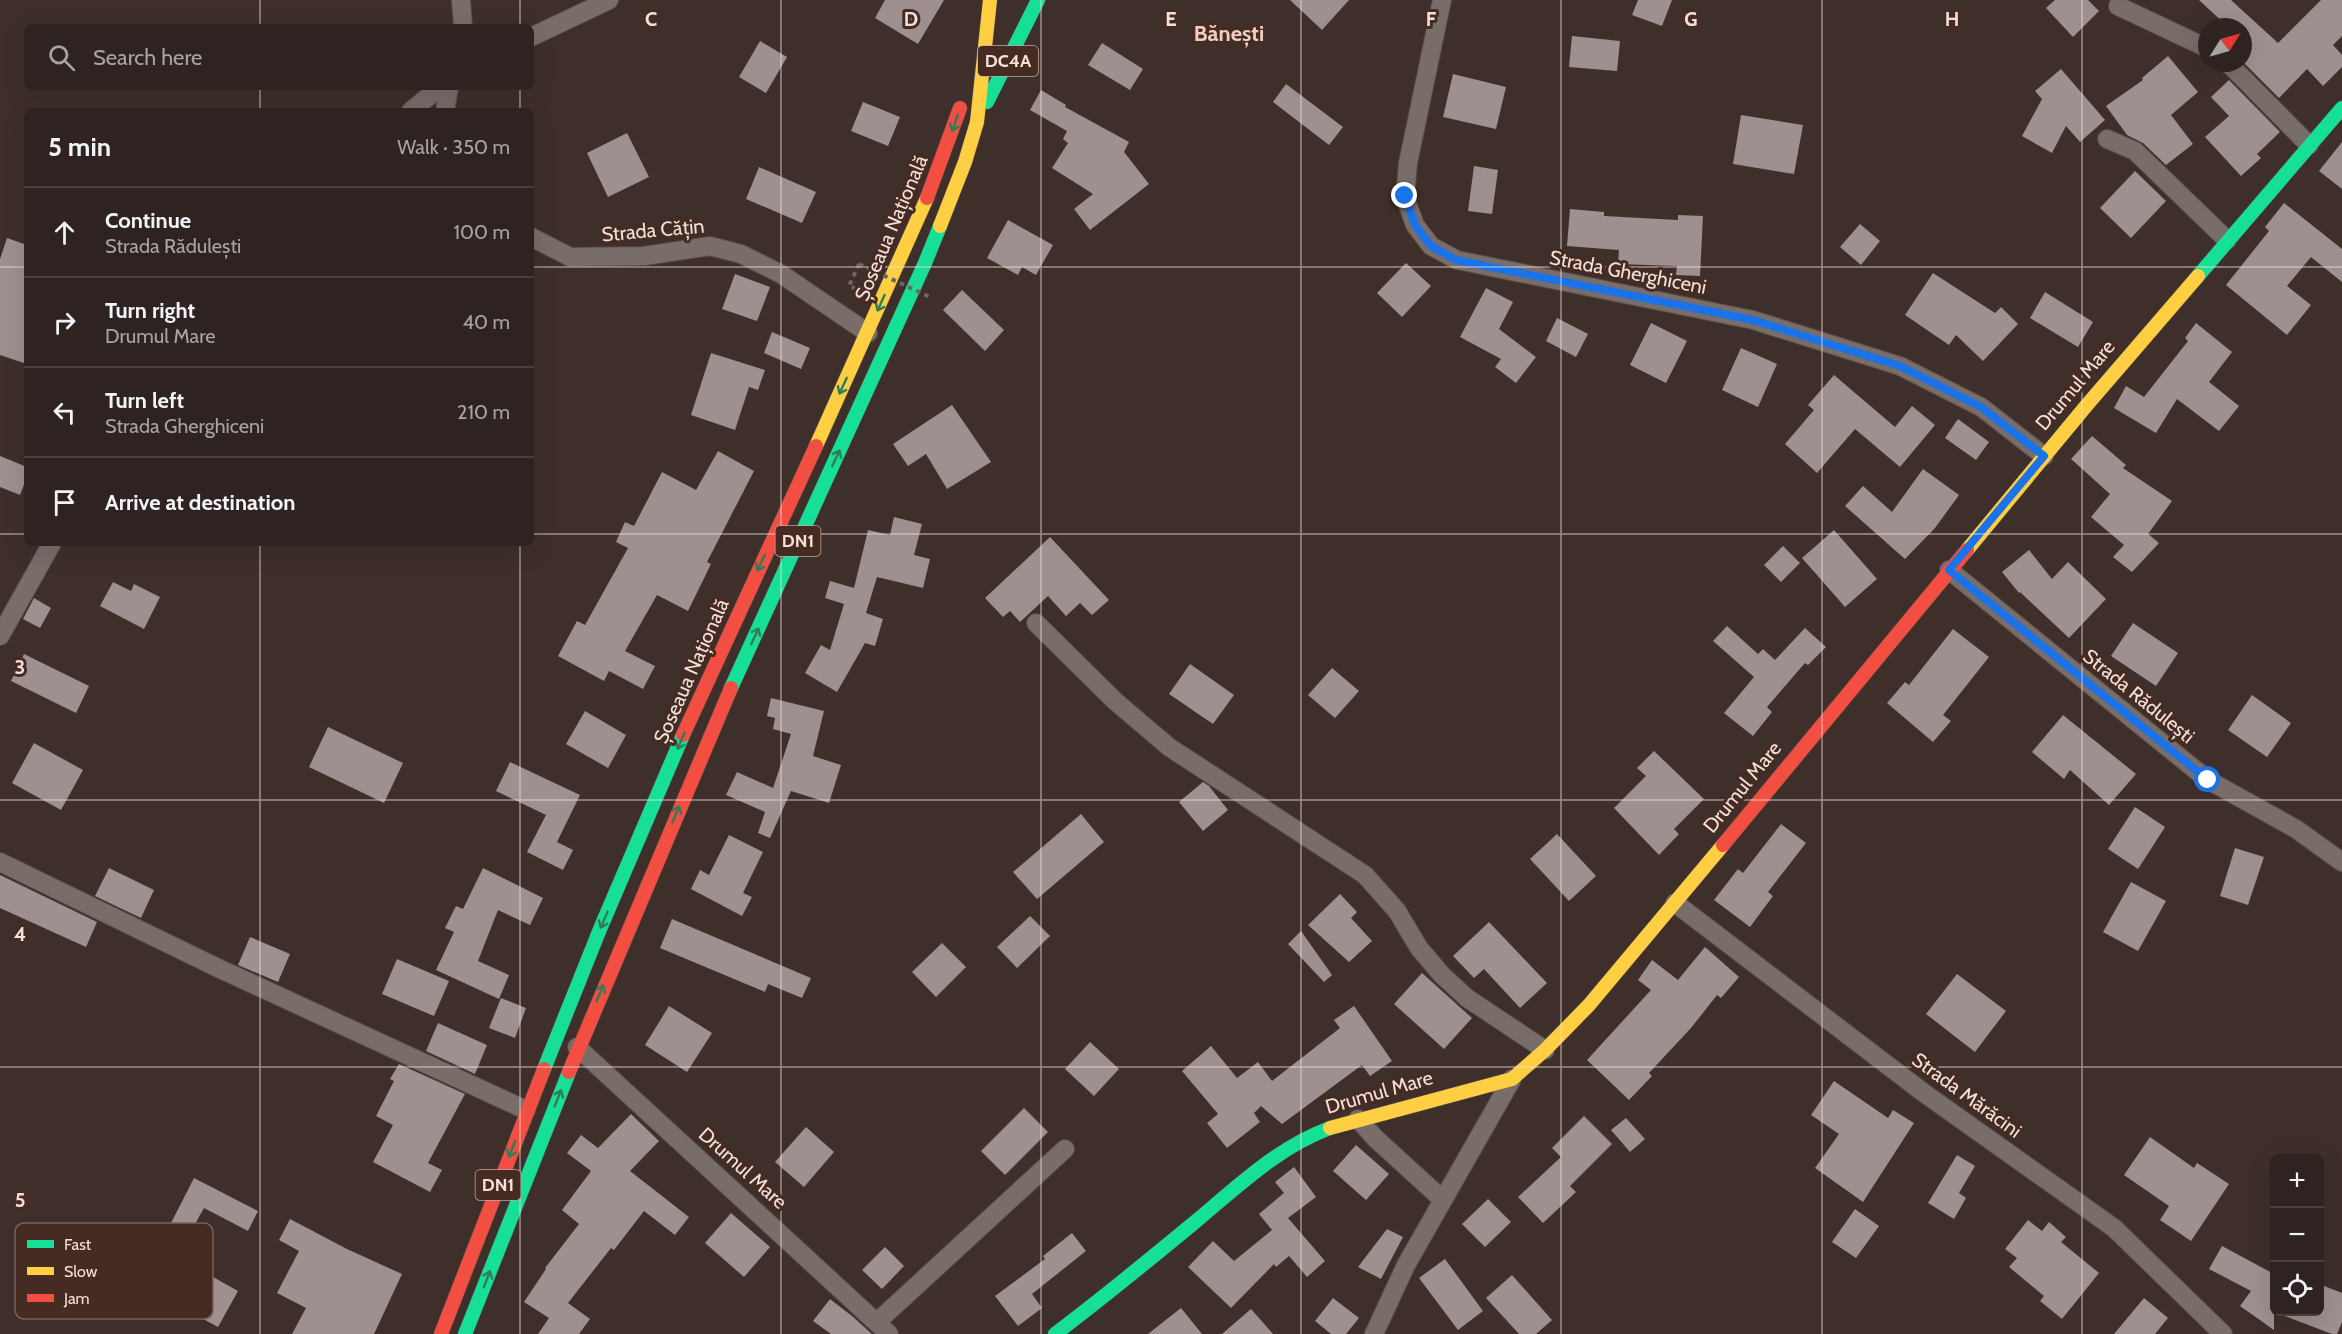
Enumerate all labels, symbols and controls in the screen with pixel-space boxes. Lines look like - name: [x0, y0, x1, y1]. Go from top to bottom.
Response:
- text: C: [645, 7, 657, 31]
- text: D: [904, 7, 918, 31]
- text: E: [1165, 7, 1177, 31]
- text: F: [1426, 7, 1437, 31]
- text: G: [1684, 7, 1698, 31]
- text: H: [1945, 7, 1959, 31]
- north arrow: [2198, 18, 2252, 72]
- district label: Bănești: [1194, 20, 1264, 48]
- search box: [24, 24, 534, 90]
- icon: search: [45, 41, 78, 74]
- text: Search here: [93, 44, 202, 71]
- road number: DC4A: [978, 46, 1038, 76]
- one-way arrow: [949, 113, 960, 131]
- text: 5 min: [48, 131, 111, 163]
- text: Walk · 350 m: [397, 135, 510, 159]
- street label: Șoseaua Națională: [849, 151, 934, 305]
- route end: [1391, 182, 1417, 208]
- text: Continue: [105, 207, 191, 234]
- street label: Strada Cățin: [601, 214, 706, 247]
- icon: ahead: [48, 216, 81, 249]
- text: 100 m: [454, 220, 510, 244]
- text: Strada Rădulești: [105, 234, 241, 258]
- street label: Strada Gherghiceni: [1548, 245, 1708, 299]
- one-way arrow: [875, 294, 886, 312]
- text: Turn right: [105, 297, 195, 324]
- icon: right: [48, 306, 81, 339]
- text: 40 m: [462, 310, 510, 334]
- text: Drumul Mare: [105, 324, 215, 348]
- street label: Drumul Mare: [2030, 335, 2120, 435]
- one-way arrow: [837, 377, 849, 395]
- text: Turn left: [105, 387, 184, 414]
- icon: left: [48, 396, 81, 429]
- text: 210 m: [457, 400, 510, 424]
- text: Strada Gherghiceni: [105, 414, 264, 438]
- one-way arrow: [830, 450, 842, 468]
- icon: arrive: [48, 486, 81, 519]
- text: Arrive at destination: [105, 489, 295, 516]
- road number: DN1: [776, 526, 820, 556]
- one-way arrow: [755, 554, 767, 572]
- street label: Șoseaua Națională: [648, 595, 735, 748]
- one-way arrow: [750, 627, 761, 645]
- street label: Strada Rădulești: [2078, 644, 2200, 749]
- text: 3: [15, 655, 25, 679]
- one-way arrow: [675, 731, 686, 750]
- street label: Drumul Mare: [1698, 737, 1786, 837]
- route start: [2194, 766, 2220, 792]
- one-way arrow: [671, 805, 682, 824]
- one-way arrow: [598, 911, 609, 929]
- text: 4: [14, 922, 26, 946]
- one-way arrow: [595, 985, 606, 1003]
- street label: Strada Mărăcini: [1908, 1047, 2026, 1143]
- street label: Drumul Mare: [1323, 1065, 1435, 1119]
- one-way arrow: [553, 1089, 564, 1108]
- street label: Drumul Mare: [694, 1122, 792, 1214]
- one-way arrow: [505, 1139, 516, 1158]
- map controls: [2270, 1154, 2324, 1316]
- button: +: [2270, 1154, 2324, 1208]
- road number: DN1: [476, 1170, 520, 1200]
- text: 5: [15, 1188, 25, 1212]
- button: −: [2270, 1208, 2324, 1262]
- legend: [15, 1223, 213, 1319]
- text: Fast: [64, 1235, 92, 1254]
- text: Slow: [64, 1262, 98, 1281]
- button: locate: [2270, 1262, 2324, 1316]
- one-way arrow: [482, 1271, 493, 1289]
- text: Jam: [63, 1289, 90, 1308]

